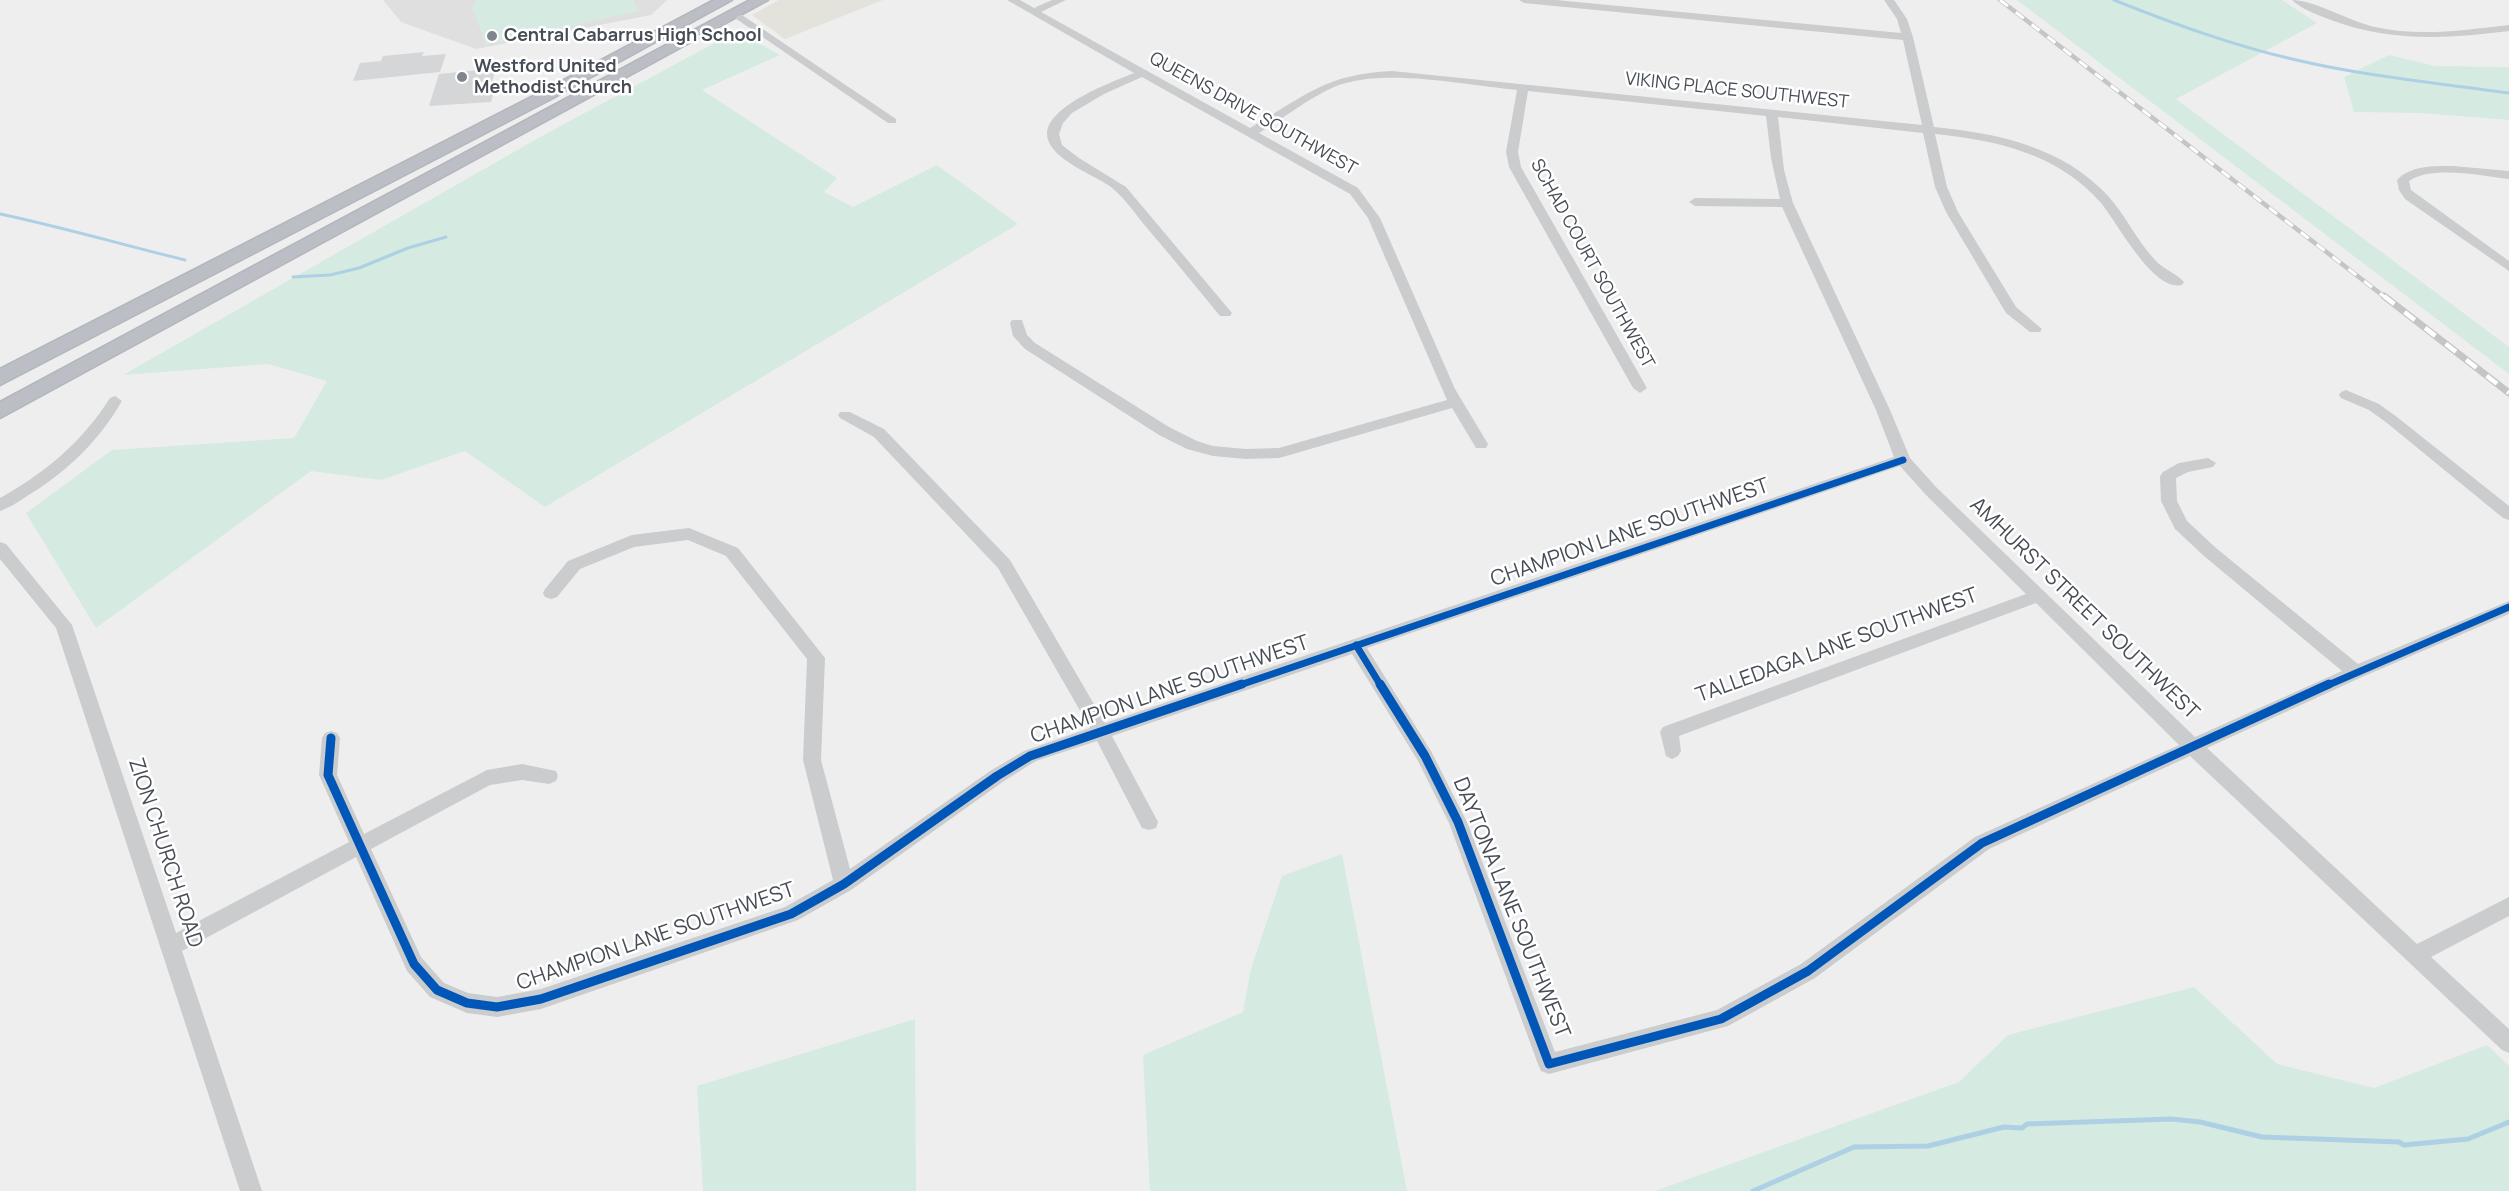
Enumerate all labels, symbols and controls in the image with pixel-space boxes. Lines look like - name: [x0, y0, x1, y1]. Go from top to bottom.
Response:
- place label: Central Cabarrus High School: [504, 25, 762, 47]
- marker: Central Cabarrus High School: [485, 29, 499, 43]
- street label: QUEENS DRIVE SOUTHWEST: [1146, 48, 1360, 180]
- place label: Westford United Methodist Church: [474, 56, 632, 98]
- street label: VIKING PLACE SOUTHWEST: [1624, 69, 1850, 113]
- marker: Westford United Methodist Church: [455, 70, 469, 84]
- street label: SCHAD COURT SOUTHWEST: [1525, 156, 1659, 372]
- street label: CHAMPION LANE SOUTHWEST: [1488, 473, 1772, 593]
- street label: AMHURST STREET SOUTHWEST: [1964, 493, 2204, 725]
- street label: TALLEDAGA LANE SOUTHWEST: [1693, 583, 1981, 709]
- street label: CHAMPION LANE SOUTHWEST: [1028, 630, 1312, 750]
- street label: ZION CHURCH ROAD: [122, 755, 208, 951]
- street label: DAYTONA LANE SOUTHWEST: [1447, 774, 1575, 1042]
- street label: CHAMPION LANE SOUTHWEST: [514, 877, 798, 997]

